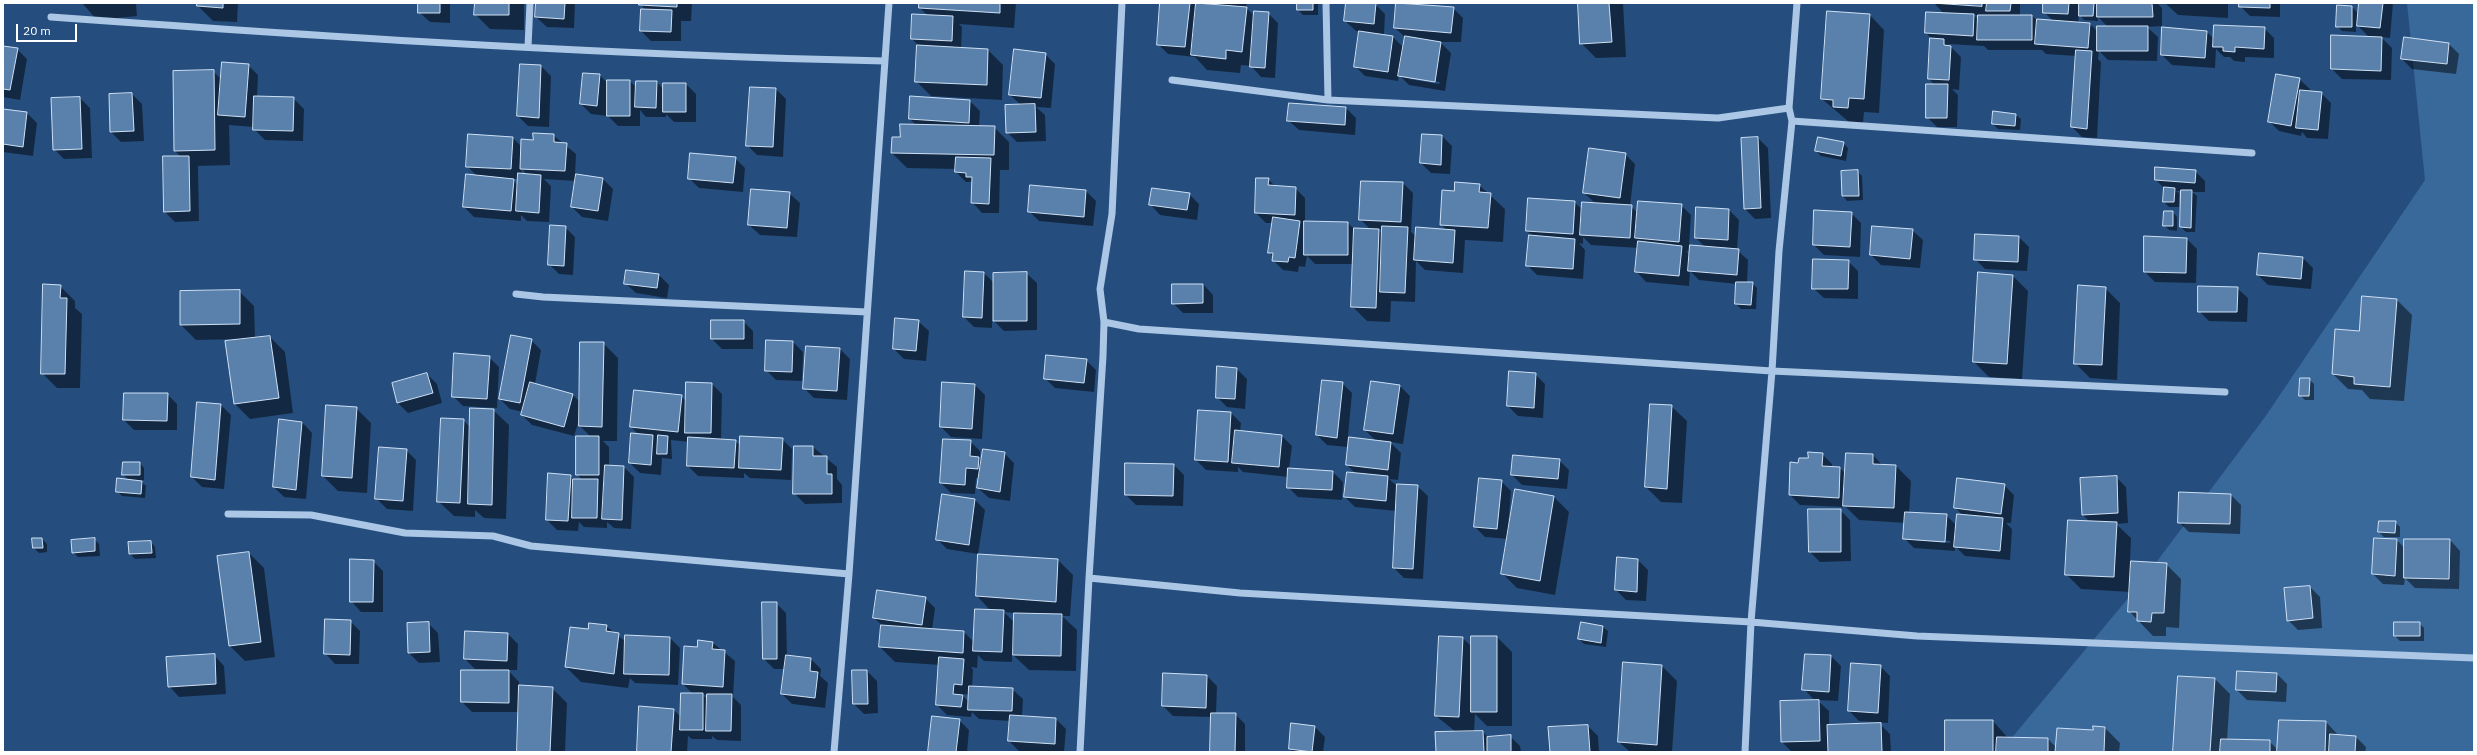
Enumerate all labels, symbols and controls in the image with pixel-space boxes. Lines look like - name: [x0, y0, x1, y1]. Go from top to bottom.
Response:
- scale bar: [18, 16, 79, 42]
- text: 20 m: [23, 23, 51, 38]

